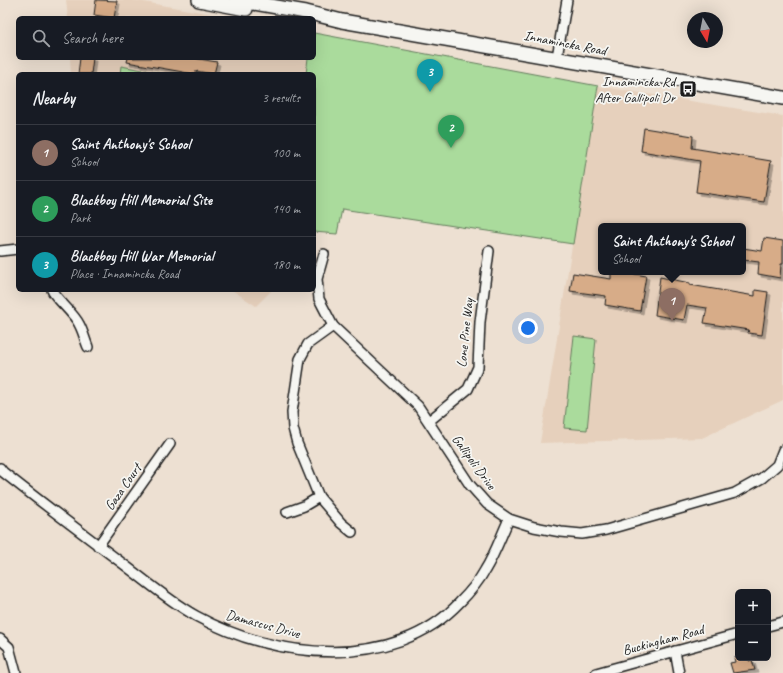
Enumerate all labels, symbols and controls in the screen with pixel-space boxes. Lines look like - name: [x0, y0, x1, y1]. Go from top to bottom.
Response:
- north arrow: [687, 12, 723, 48]
- search box: [16, 16, 316, 60]
- icon: search: [30, 27, 52, 49]
- street label: Innamincka Road: [522, 27, 610, 60]
- text: Search here: [62, 29, 123, 48]
- pin: 3: [417, 59, 443, 92]
- place label: Innamincka Rd After Gallipoli Dr: [595, 73, 677, 106]
- bus stop icon: Innamincka Rd After Gallipoli Dr: [678, 79, 698, 99]
- text: Nearby: [32, 88, 75, 109]
- text: 3 results: [262, 90, 300, 106]
- pin: 2: [438, 115, 464, 148]
- text: Saint Anthony's School: [70, 135, 190, 154]
- text: 1: [42, 145, 48, 161]
- text: 100 m: [272, 145, 300, 161]
- text: School: [70, 154, 98, 170]
- text: Blackboy Hill Memorial Site: [70, 191, 212, 210]
- text: 2: [42, 201, 48, 217]
- text: 140 m: [272, 201, 300, 217]
- text: Park: [70, 210, 91, 226]
- popup: [598, 223, 746, 275]
- text: Saint Anthony's School: [612, 232, 732, 251]
- text: Blackboy Hill War Memorial: [70, 247, 213, 266]
- text: School: [612, 251, 640, 267]
- text: 3: [42, 257, 48, 273]
- text: 180 m: [272, 257, 300, 273]
- text: Place · Innamincka Road: [70, 266, 179, 282]
- pin: 1: [659, 288, 685, 321]
- street label: Lone Pine Way: [453, 297, 477, 368]
- your location: [518, 318, 538, 338]
- street label: Gallipoli Drive: [448, 431, 500, 494]
- street label: Gaza Court: [101, 459, 146, 514]
- map controls: [735, 589, 771, 661]
- button: +: [735, 589, 771, 625]
- street label: Damascus Drive: [224, 606, 303, 642]
- street label: Buckingham Road: [621, 620, 708, 659]
- button: −: [735, 625, 771, 661]

